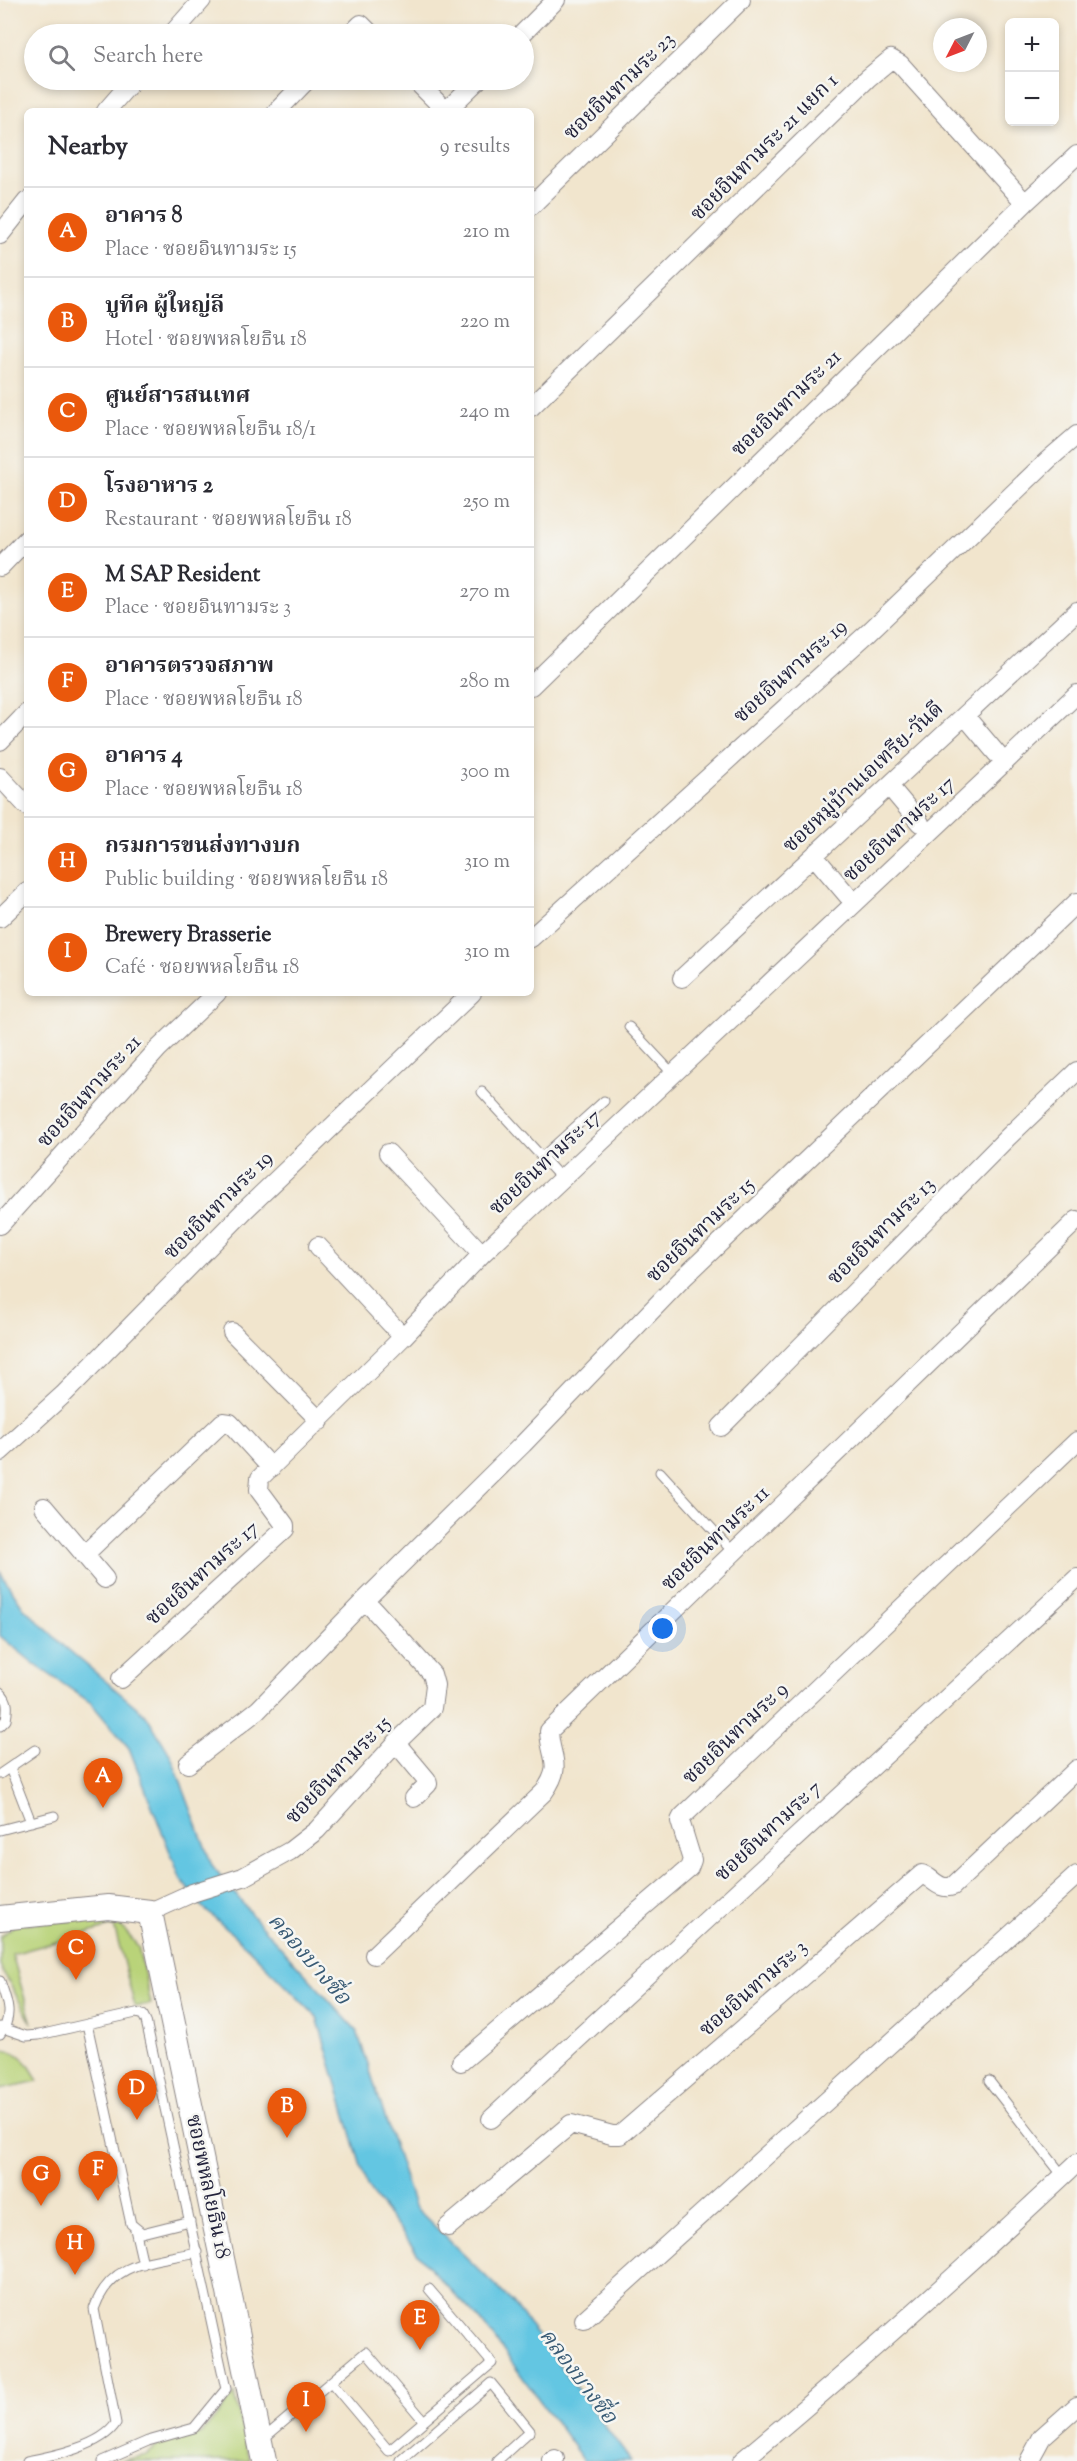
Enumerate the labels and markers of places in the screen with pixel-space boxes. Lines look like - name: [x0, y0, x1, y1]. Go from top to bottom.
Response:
- pin: A: [84, 1758, 122, 1808]
- pin: C: [56, 1930, 96, 1980]
- pin: D: [118, 2070, 156, 2120]
- pin: B: [268, 2088, 306, 2138]
- pin: F: [78, 2152, 118, 2201]
- pin: G: [22, 2156, 60, 2206]
- pin: H: [56, 2226, 94, 2275]
- pin: E: [400, 2300, 440, 2350]
- pin: I: [286, 2382, 326, 2432]

